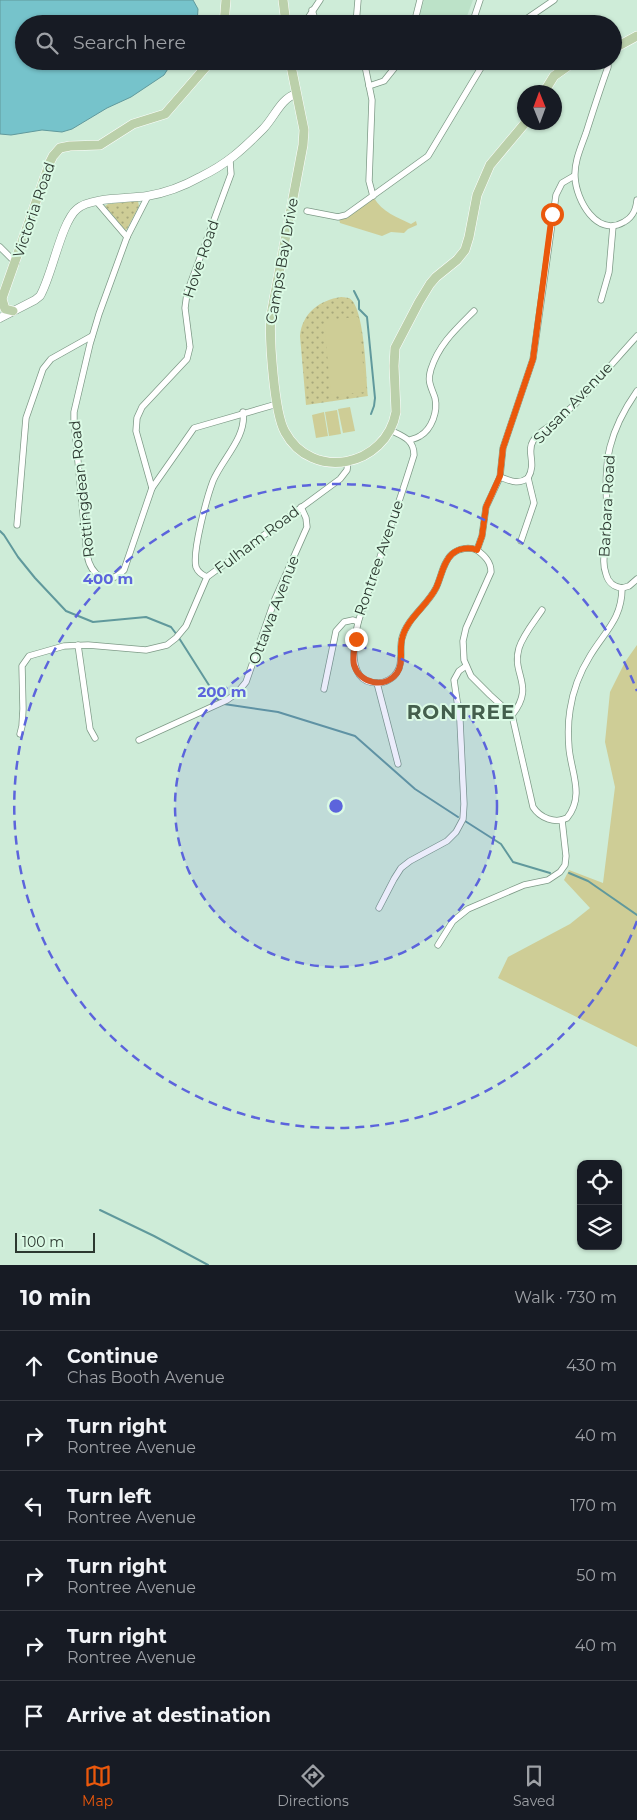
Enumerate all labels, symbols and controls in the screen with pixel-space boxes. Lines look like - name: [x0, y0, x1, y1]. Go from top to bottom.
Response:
- search box: [15, 15, 622, 70]
- icon: search: [33, 29, 61, 57]
- text: Search here: [73, 31, 186, 54]
- north arrow: [517, 85, 562, 130]
- street label: Victoria Road: [8, 159, 59, 260]
- street label: Camps Bay Drive: [261, 196, 302, 326]
- route start: [541, 203, 564, 226]
- street label: Hove Road: [178, 217, 223, 300]
- street label: Susan Avenue: [529, 358, 616, 447]
- street label: Rottingdean Road: [65, 420, 98, 559]
- street label: Barbara Road: [594, 454, 619, 558]
- street label: Rontree Avenue: [350, 498, 407, 618]
- street label: Fulham Road: [210, 501, 303, 578]
- street label: Ottawa Avenue: [244, 553, 303, 667]
- text: 400 m: [83, 569, 133, 588]
- route end: [345, 628, 368, 651]
- text: 200 m: [197, 682, 247, 701]
- district label: RONTREE: [407, 700, 515, 724]
- centre of rings: [327, 797, 345, 815]
- map controls: [577, 1160, 622, 1250]
- button: locate: [577, 1160, 622, 1205]
- button: layers: [577, 1205, 622, 1250]
- scale bar: [15, 1230, 95, 1253]
- text: 100 m: [22, 1233, 64, 1251]
- text: 10 min: [20, 1285, 91, 1310]
- text: Walk · 730 m: [514, 1288, 617, 1307]
- text: Continue: [67, 1345, 158, 1368]
- icon: ahead: [20, 1352, 48, 1380]
- text: 430 m: [566, 1356, 617, 1375]
- text: Chas Booth Avenue: [67, 1368, 225, 1387]
- text: Turn right: [67, 1415, 167, 1438]
- icon: right: [20, 1422, 48, 1450]
- text: 40 m: [575, 1426, 617, 1445]
- text: Rontree Avenue: [67, 1438, 196, 1457]
- text: Turn left: [67, 1485, 152, 1508]
- icon: left: [20, 1492, 48, 1520]
- text: 170 m: [570, 1496, 617, 1515]
- text: Rontree Avenue: [67, 1508, 196, 1527]
- text: Turn right: [67, 1555, 167, 1578]
- icon: right: [20, 1562, 48, 1590]
- text: 50 m: [576, 1566, 617, 1585]
- text: Rontree Avenue: [67, 1578, 196, 1597]
- text: Turn right: [67, 1625, 167, 1648]
- icon: right: [20, 1632, 48, 1660]
- text: 40 m: [575, 1636, 617, 1655]
- text: Rontree Avenue: [67, 1648, 196, 1667]
- icon: arrive: [20, 1702, 48, 1730]
- text: Arrive at destination: [67, 1704, 271, 1727]
- tab: Map: [82, 1762, 113, 1810]
- tab: Directions: [277, 1762, 349, 1810]
- tab: Saved: [513, 1762, 555, 1810]

